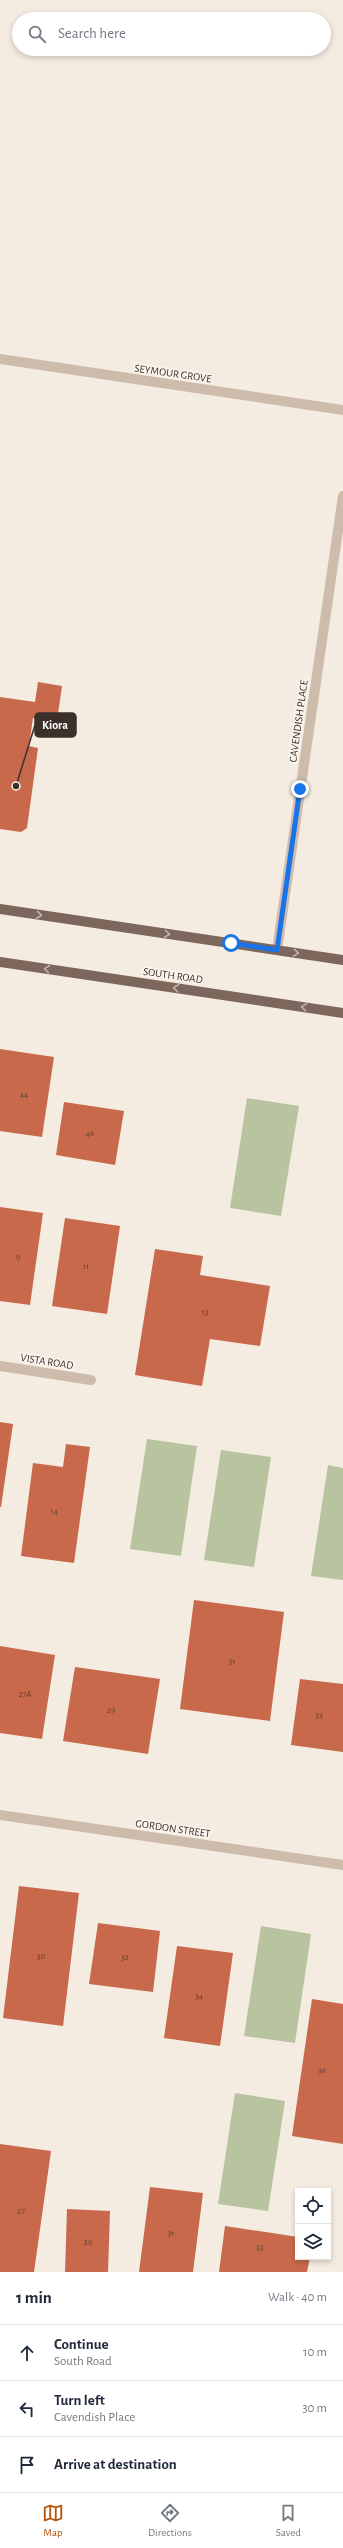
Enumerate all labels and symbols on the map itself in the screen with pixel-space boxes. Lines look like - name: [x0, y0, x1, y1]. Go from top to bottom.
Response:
- street label: SEYMOUR GROVE: [134, 363, 213, 384]
- street label: CAVENDISH PLACE: [287, 679, 310, 763]
- callout: Kiora: [35, 713, 76, 737]
- text: Kiora: [42, 719, 68, 731]
- route end: [291, 780, 309, 798]
- one-way arrow: [36, 910, 42, 919]
- one-way arrow: [164, 929, 170, 938]
- route start: [222, 934, 240, 952]
- one-way arrow: [293, 948, 299, 957]
- one-way arrow: [44, 965, 50, 974]
- street label: SOUTH ROAD: [142, 966, 203, 985]
- one-way arrow: [173, 984, 179, 993]
- one-way arrow: [301, 1003, 308, 1012]
- house number: 44: [20, 1090, 29, 1099]
- house number: 46: [86, 1129, 94, 1138]
- house number: 9: [16, 1253, 20, 1262]
- house number: 11: [83, 1262, 89, 1271]
- house number: 13: [202, 1308, 209, 1317]
- street label: VISTA ROAD: [20, 1352, 74, 1371]
- house number: 14: [50, 1507, 58, 1516]
- house number: 31: [229, 1657, 235, 1666]
- house number: 27A: [18, 1690, 32, 1699]
- house number: 29: [107, 1706, 115, 1715]
- house number: 33: [315, 1711, 323, 1720]
- street label: GORDON STREET: [135, 1818, 212, 1839]
- house number: 30: [37, 1952, 45, 1961]
- house number: 32: [121, 1953, 129, 1962]
- house number: 34: [195, 1992, 204, 2001]
- house number: 36: [318, 2066, 326, 2075]
- house number: 27: [17, 2207, 25, 2216]
- house number: 31: [168, 2229, 174, 2238]
- house number: 29: [84, 2238, 92, 2247]
- house number: 33: [256, 2243, 264, 2252]

